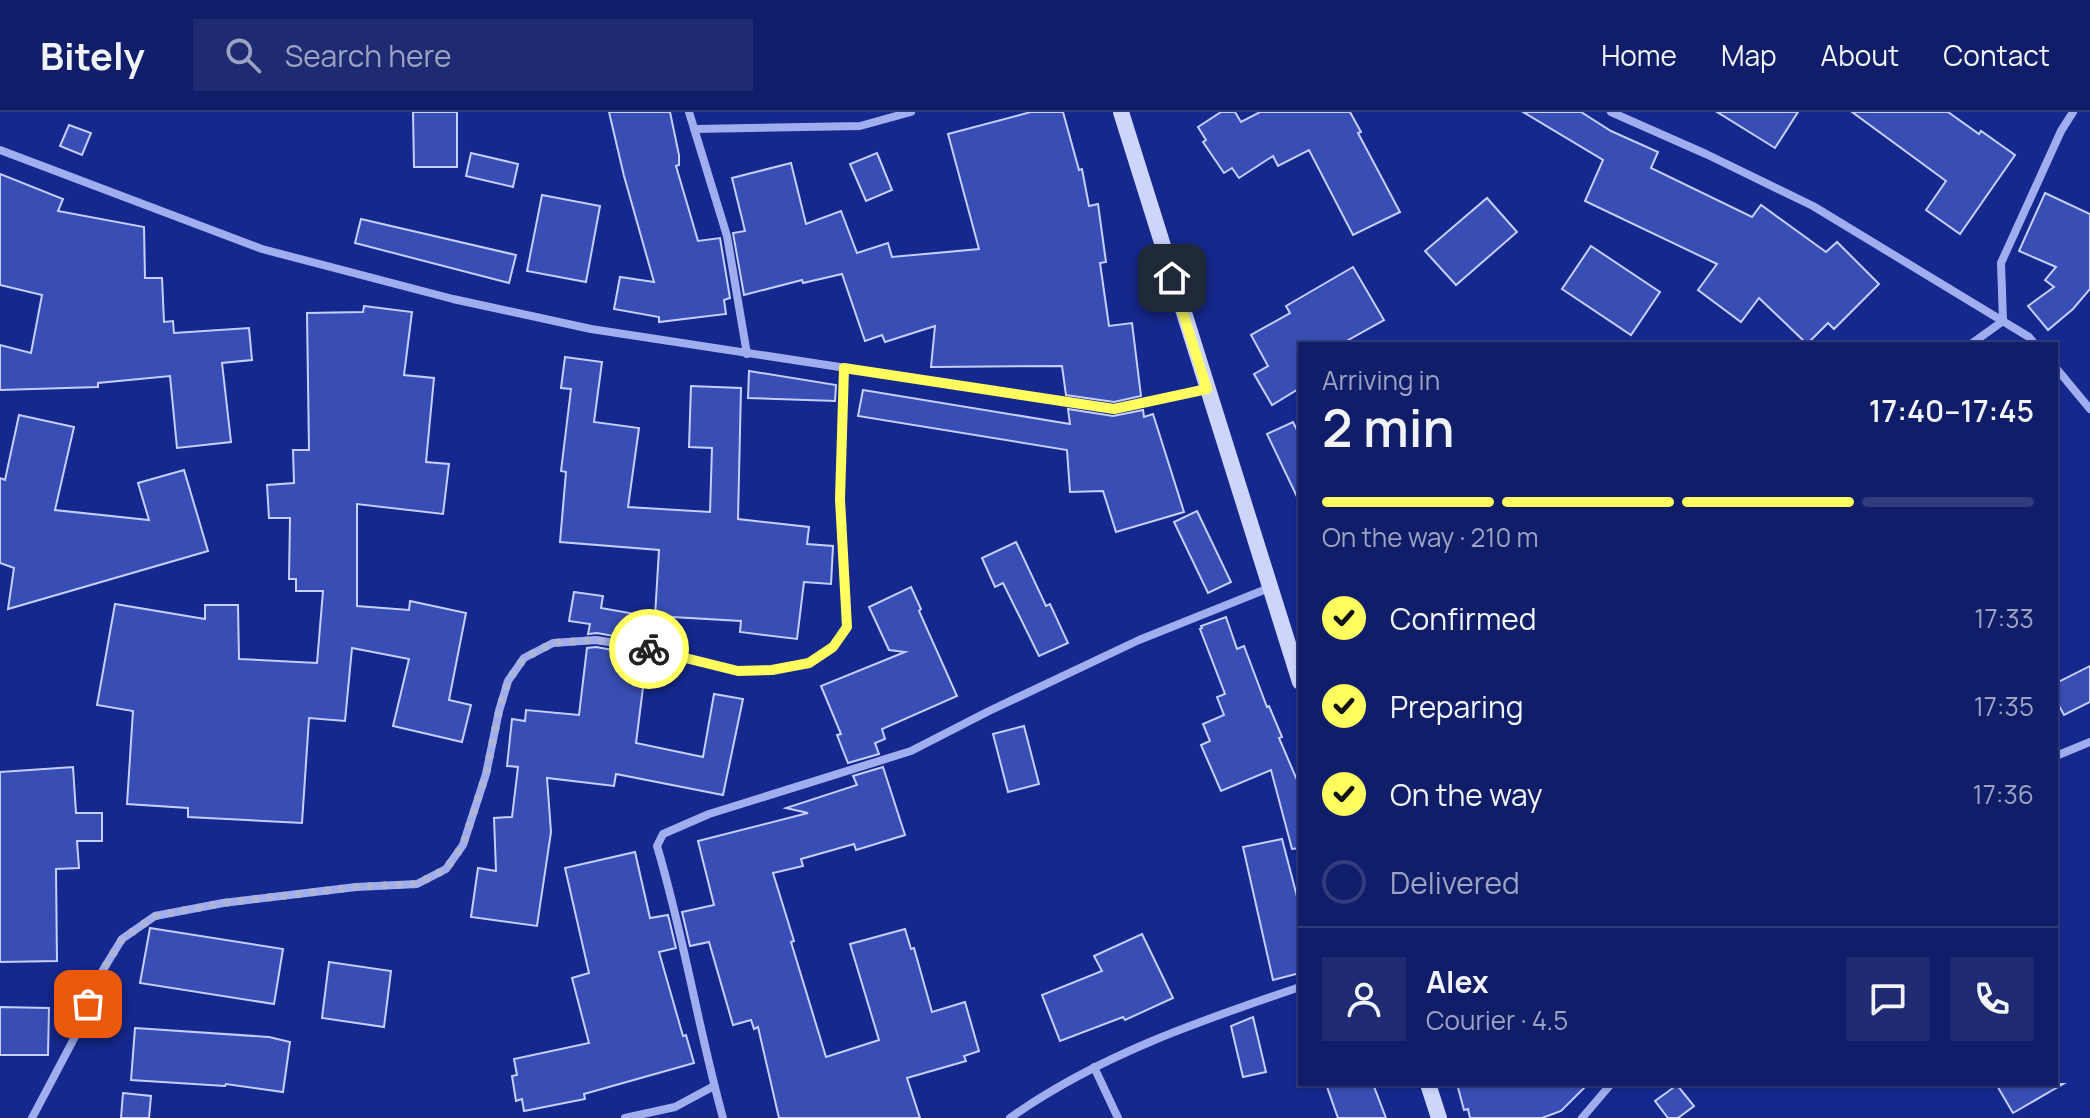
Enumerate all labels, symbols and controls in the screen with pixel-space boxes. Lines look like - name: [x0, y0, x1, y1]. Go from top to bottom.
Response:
- search box: [193, 19, 753, 91]
- text: Bitely: [40, 29, 145, 81]
- icon: search: [221, 33, 265, 77]
- text: Search here: [285, 35, 452, 76]
- text: Home: [1601, 36, 1677, 74]
- text: Map: [1721, 36, 1777, 74]
- text: About: [1821, 36, 1899, 74]
- text: Contact: [1943, 36, 2050, 74]
- pin: [1138, 244, 1206, 312]
- icon: home: [1150, 256, 1194, 300]
- text: Arriving in: [1322, 362, 1440, 398]
- text: 17:40–17:45: [1869, 390, 2034, 431]
- text: 2 min: [1322, 392, 1455, 463]
- text: On the way · 210 m: [1322, 519, 1539, 555]
- icon: check: [1322, 596, 1366, 640]
- text: Confirmed: [1390, 598, 1537, 639]
- text: 17:33: [1974, 600, 2034, 636]
- courier: [609, 609, 689, 689]
- icon: bike: [627, 627, 671, 671]
- icon: check: [1322, 684, 1366, 728]
- text: Preparing: [1390, 686, 1524, 727]
- text: 17:35: [1974, 688, 2034, 724]
- icon: check: [1322, 772, 1366, 816]
- text: On the way: [1390, 774, 1543, 815]
- text: 17:36: [1973, 776, 2034, 812]
- text: Delivered: [1390, 862, 1520, 903]
- button: person: [1322, 957, 1406, 1041]
- button: chat: [1846, 957, 1930, 1041]
- button: phone: [1950, 957, 2034, 1041]
- text: Alex: [1426, 961, 1489, 1002]
- pin: [54, 970, 122, 1038]
- icon: bag: [66, 982, 110, 1026]
- text: Courier · 4.5: [1426, 1002, 1568, 1038]

